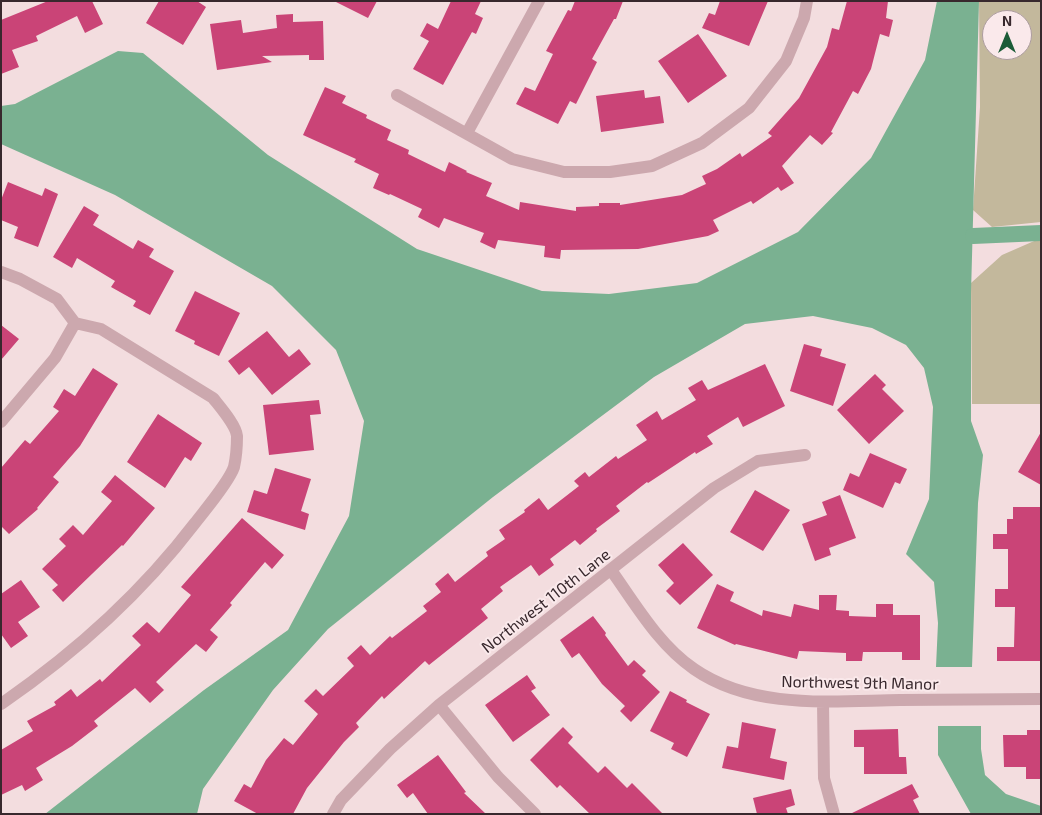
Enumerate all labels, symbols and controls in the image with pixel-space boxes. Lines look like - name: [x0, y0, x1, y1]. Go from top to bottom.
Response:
- north arrow: [982, 10, 1032, 60]
- text: N: [1002, 12, 1012, 29]
- street label: Northwest 110th Lane: [478, 545, 614, 657]
- street label: Northwest 9th Manor: [781, 672, 939, 694]

